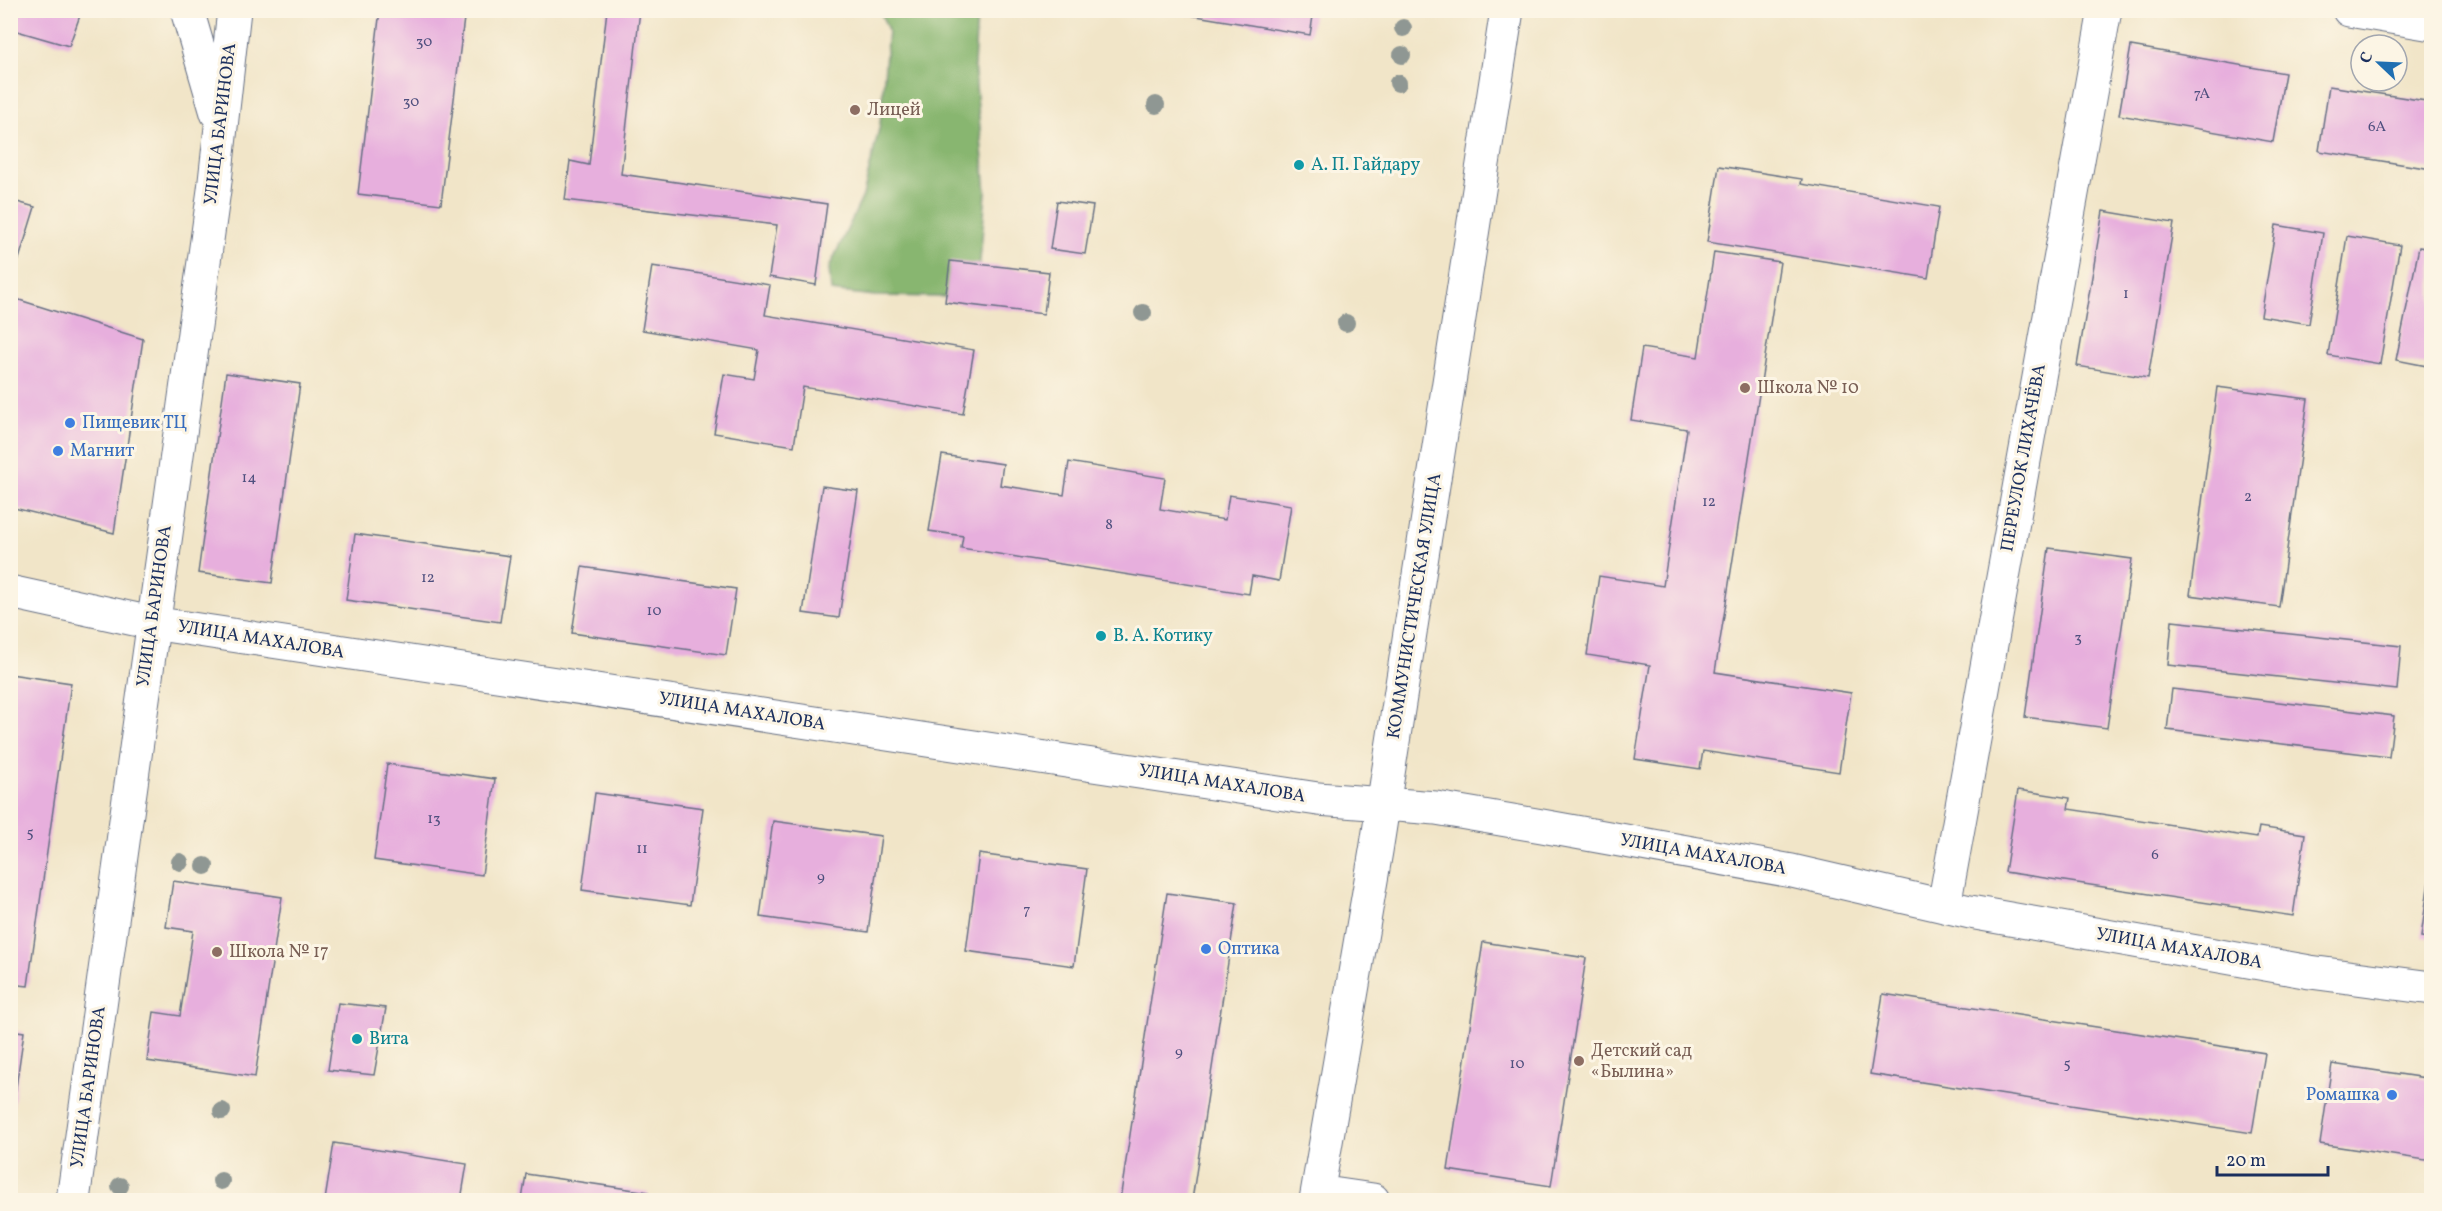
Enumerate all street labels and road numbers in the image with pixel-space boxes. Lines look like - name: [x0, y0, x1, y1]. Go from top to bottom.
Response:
- street label: УЛИЦА БАРИНОВА: [199, 41, 243, 206]
- street label: ПЕРЕУЛОК ЛИХАЧЁВА: [1995, 362, 2053, 554]
- street label: КОММУНИСТИЧЕСКАЯ УЛИЦА: [1382, 471, 1448, 741]
- street label: УЛИЦА БАРИНОВА: [131, 523, 179, 689]
- street label: УЛИЦА МАХАЛОВА: [176, 614, 347, 666]
- street label: УЛИЦА МАХАЛОВА: [657, 686, 828, 738]
- street label: УЛИЦА МАХАЛОВА: [1137, 758, 1308, 810]
- street label: УЛИЦА МАХАЛОВА: [1618, 828, 1789, 882]
- street label: УЛИЦА МАХАЛОВА: [2094, 922, 2265, 976]
- street label: УЛИЦА БАРИНОВА: [65, 1004, 113, 1170]

